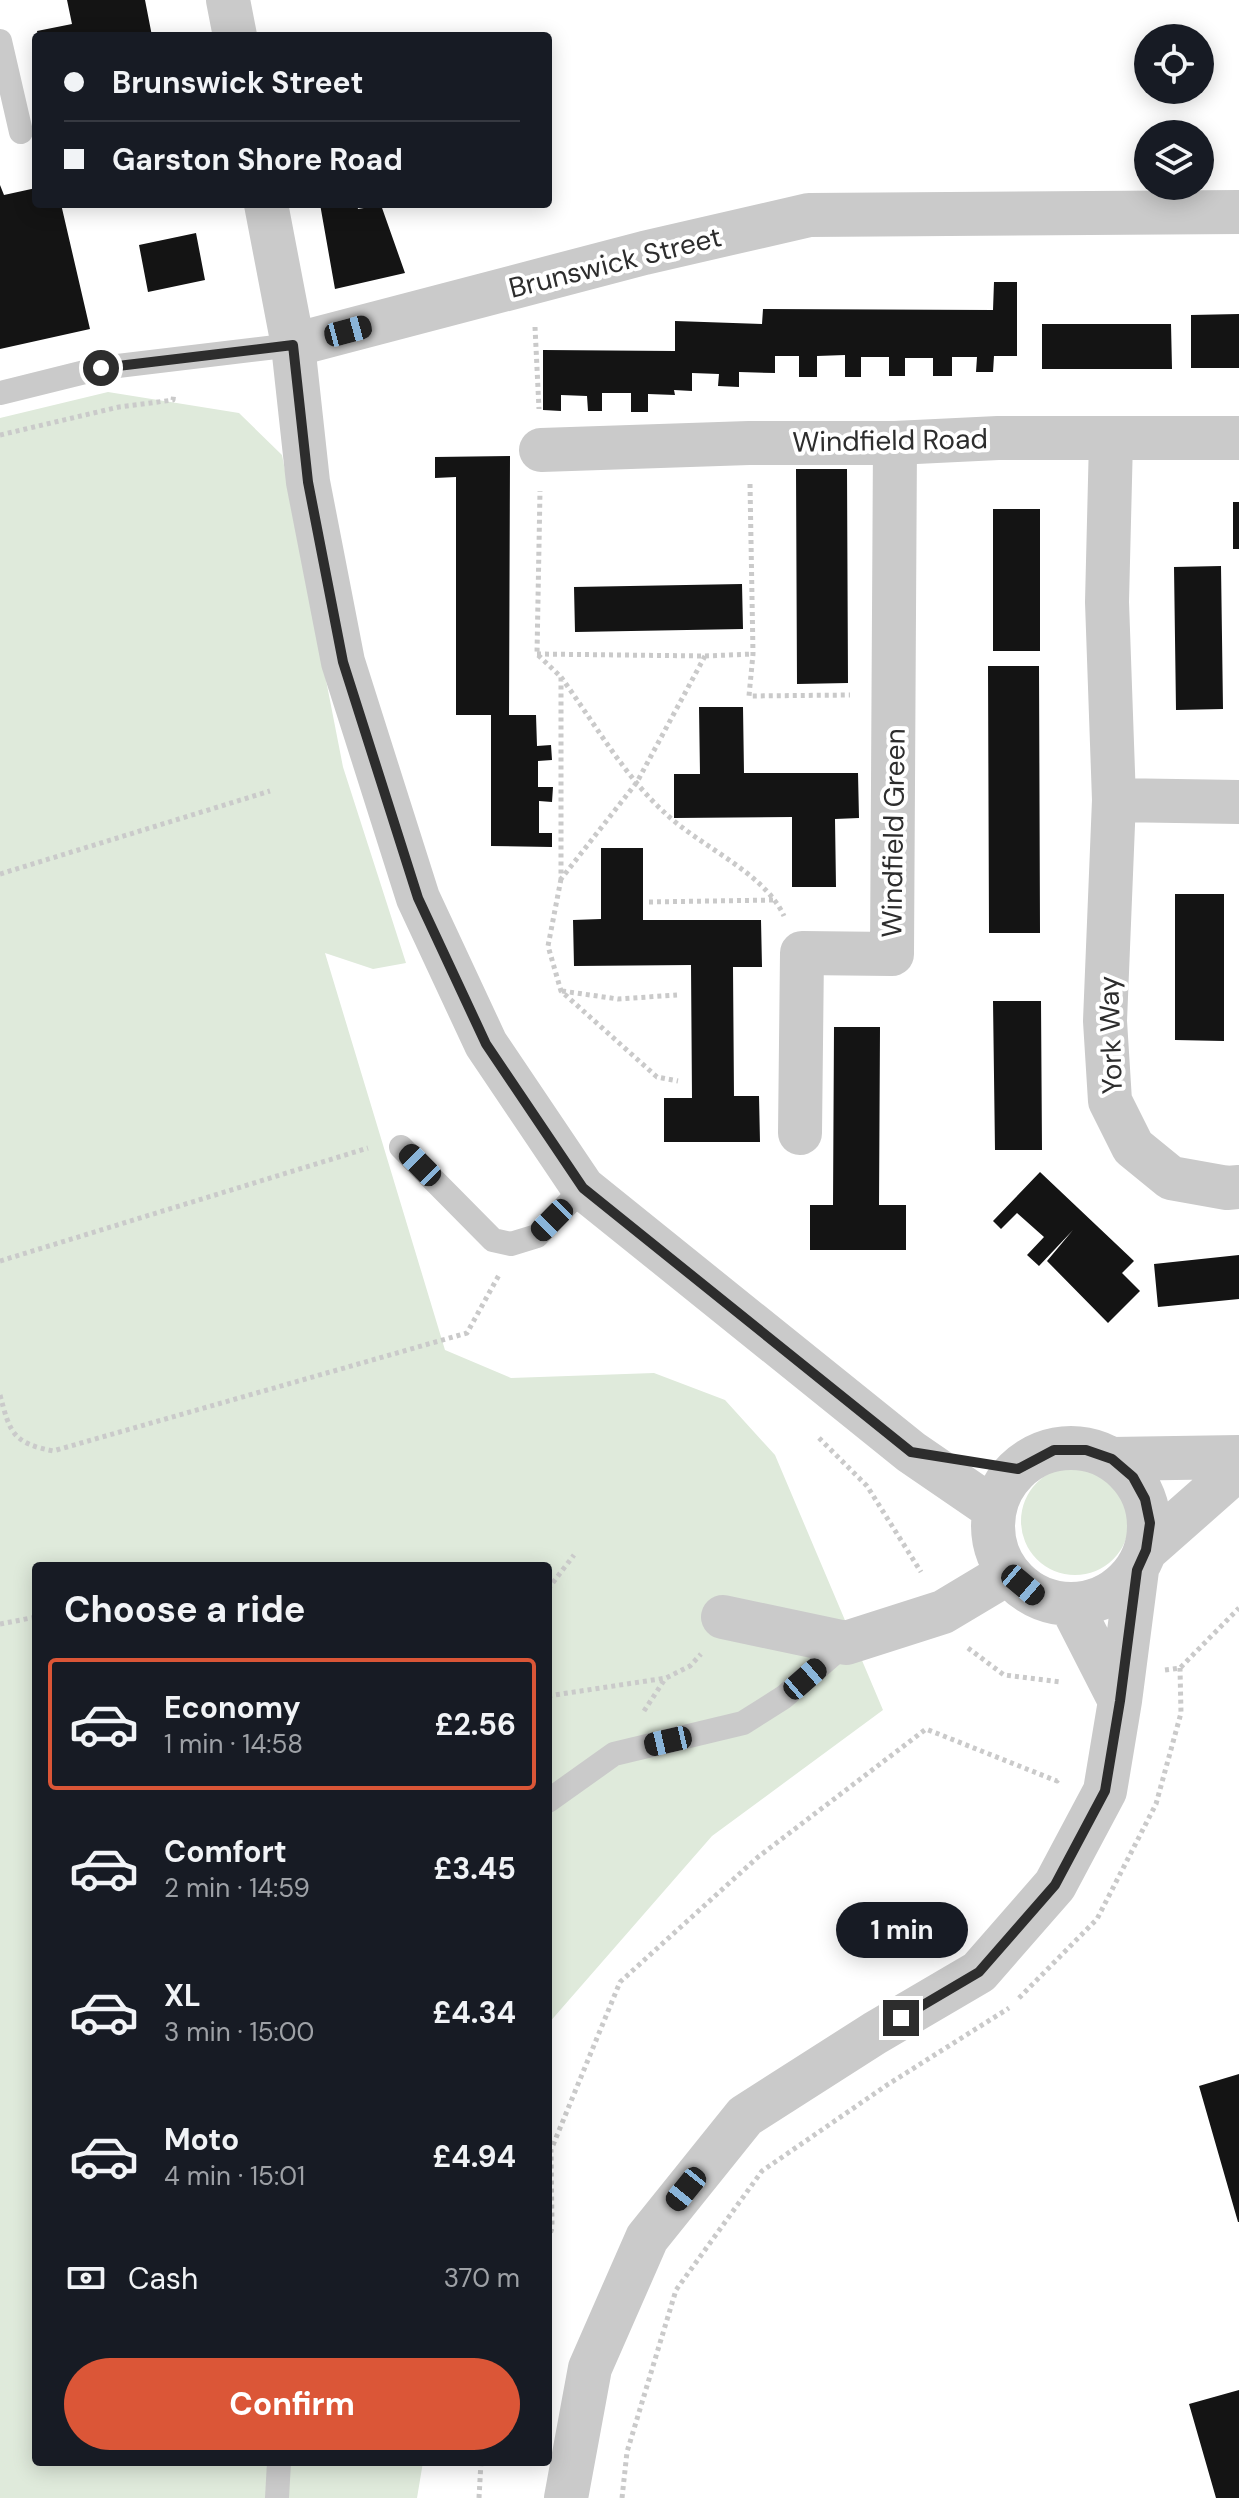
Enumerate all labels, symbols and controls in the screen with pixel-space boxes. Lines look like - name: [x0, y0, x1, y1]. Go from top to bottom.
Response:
- map controls: [1134, 24, 1214, 200]
- button: locate: [1134, 24, 1214, 104]
- text: Brunswick Street: [112, 63, 363, 102]
- button: layers: [1134, 120, 1214, 200]
- text: Garston Shore Road: [112, 140, 403, 179]
- street label: Brunswick Street: [505, 218, 725, 307]
- car: [322, 313, 374, 349]
- route start: [83, 350, 119, 386]
- street label: Windfield Road: [792, 420, 988, 461]
- street label: Windfield Green: [873, 728, 914, 938]
- street label: York Way: [1090, 975, 1131, 1095]
- car: [395, 1140, 445, 1190]
- car: [527, 1195, 577, 1245]
- car: [997, 1560, 1049, 1610]
- text: Choose a ride: [64, 1586, 305, 1633]
- car: [779, 1654, 831, 1704]
- icon: car: [68, 1688, 140, 1760]
- text: Economy: [164, 1688, 301, 1727]
- text: £2.56: [435, 1705, 516, 1744]
- car: [642, 1724, 694, 1758]
- text: 1 min · 14:58: [164, 1727, 303, 1761]
- icon: car: [68, 1832, 140, 1904]
- text: Comfort: [164, 1832, 287, 1871]
- text: £3.45: [433, 1849, 516, 1888]
- text: 2 min · 14:59: [164, 1871, 310, 1905]
- callout: 1 min: [835, 1902, 967, 1958]
- text: 1 min: [870, 1913, 934, 1947]
- icon: car: [68, 1976, 140, 2048]
- text: XL: [164, 1976, 201, 2015]
- text: £4.34: [433, 1993, 516, 2032]
- route end: [883, 2000, 919, 2036]
- text: 3 min · 15:00: [164, 2015, 314, 2049]
- icon: car: [68, 2120, 140, 2192]
- text: Moto: [164, 2120, 239, 2159]
- text: £4.94: [432, 2137, 516, 2176]
- text: 4 min · 15:01: [164, 2159, 305, 2193]
- car: [662, 2163, 710, 2215]
- icon: cash: [64, 2256, 108, 2300]
- text: Cash: [128, 2259, 198, 2298]
- text: 370 m: [444, 2261, 520, 2295]
- button: Confirm: [64, 2358, 520, 2450]

